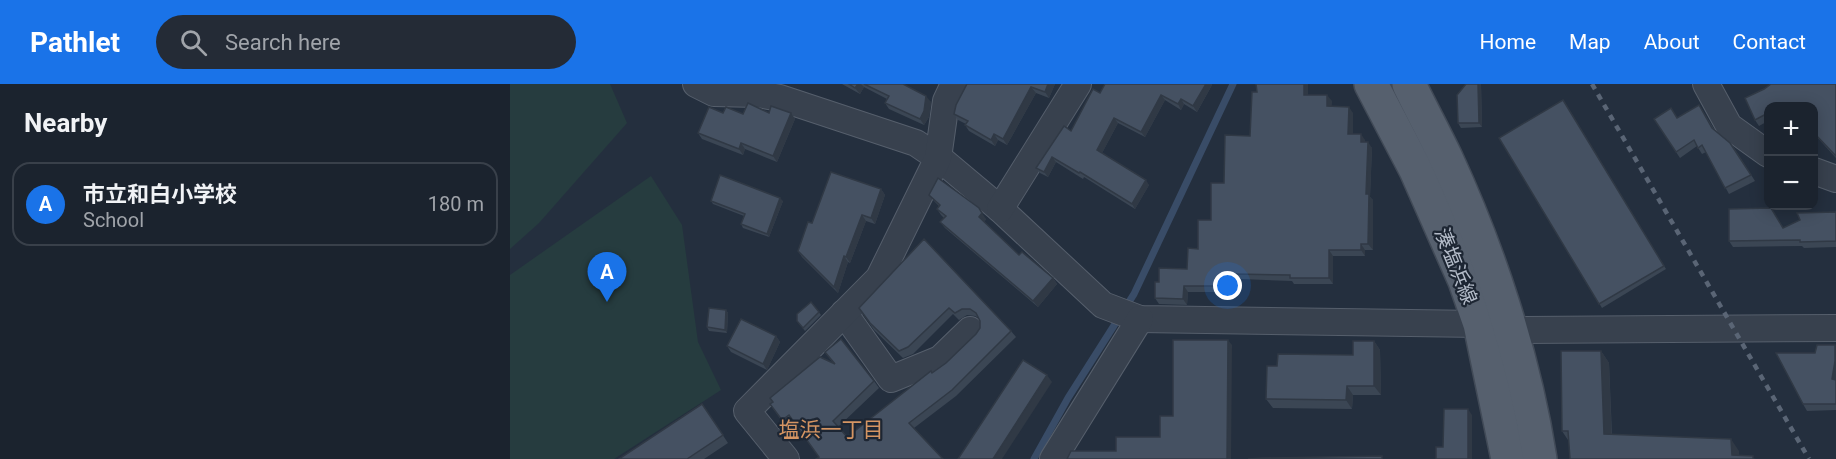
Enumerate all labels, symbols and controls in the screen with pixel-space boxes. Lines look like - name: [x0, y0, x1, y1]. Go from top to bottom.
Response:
- search box: [156, 15, 576, 69]
- text: Pathlet: [30, 26, 120, 59]
- icon: search: [177, 26, 210, 59]
- text: Search here: [225, 30, 341, 55]
- text: Home: [1480, 30, 1536, 54]
- text: Map: [1569, 30, 1611, 54]
- text: About: [1644, 30, 1700, 54]
- text: Contact: [1733, 30, 1806, 54]
- map controls: [1764, 102, 1818, 210]
- button: +: [1764, 102, 1818, 156]
- text: Nearby: [24, 108, 107, 138]
- button: −: [1764, 156, 1818, 210]
- text: 市立和白小学校: [83, 182, 237, 207]
- text: A: [39, 192, 52, 216]
- text: 180 m: [428, 192, 484, 216]
- text: School: [83, 208, 144, 232]
- street label: 湊塩浜線: [1430, 224, 1482, 308]
- pin: A: [588, 252, 626, 302]
- your location: [1213, 271, 1242, 300]
- district label: 塩浜一丁目: [779, 418, 884, 442]

